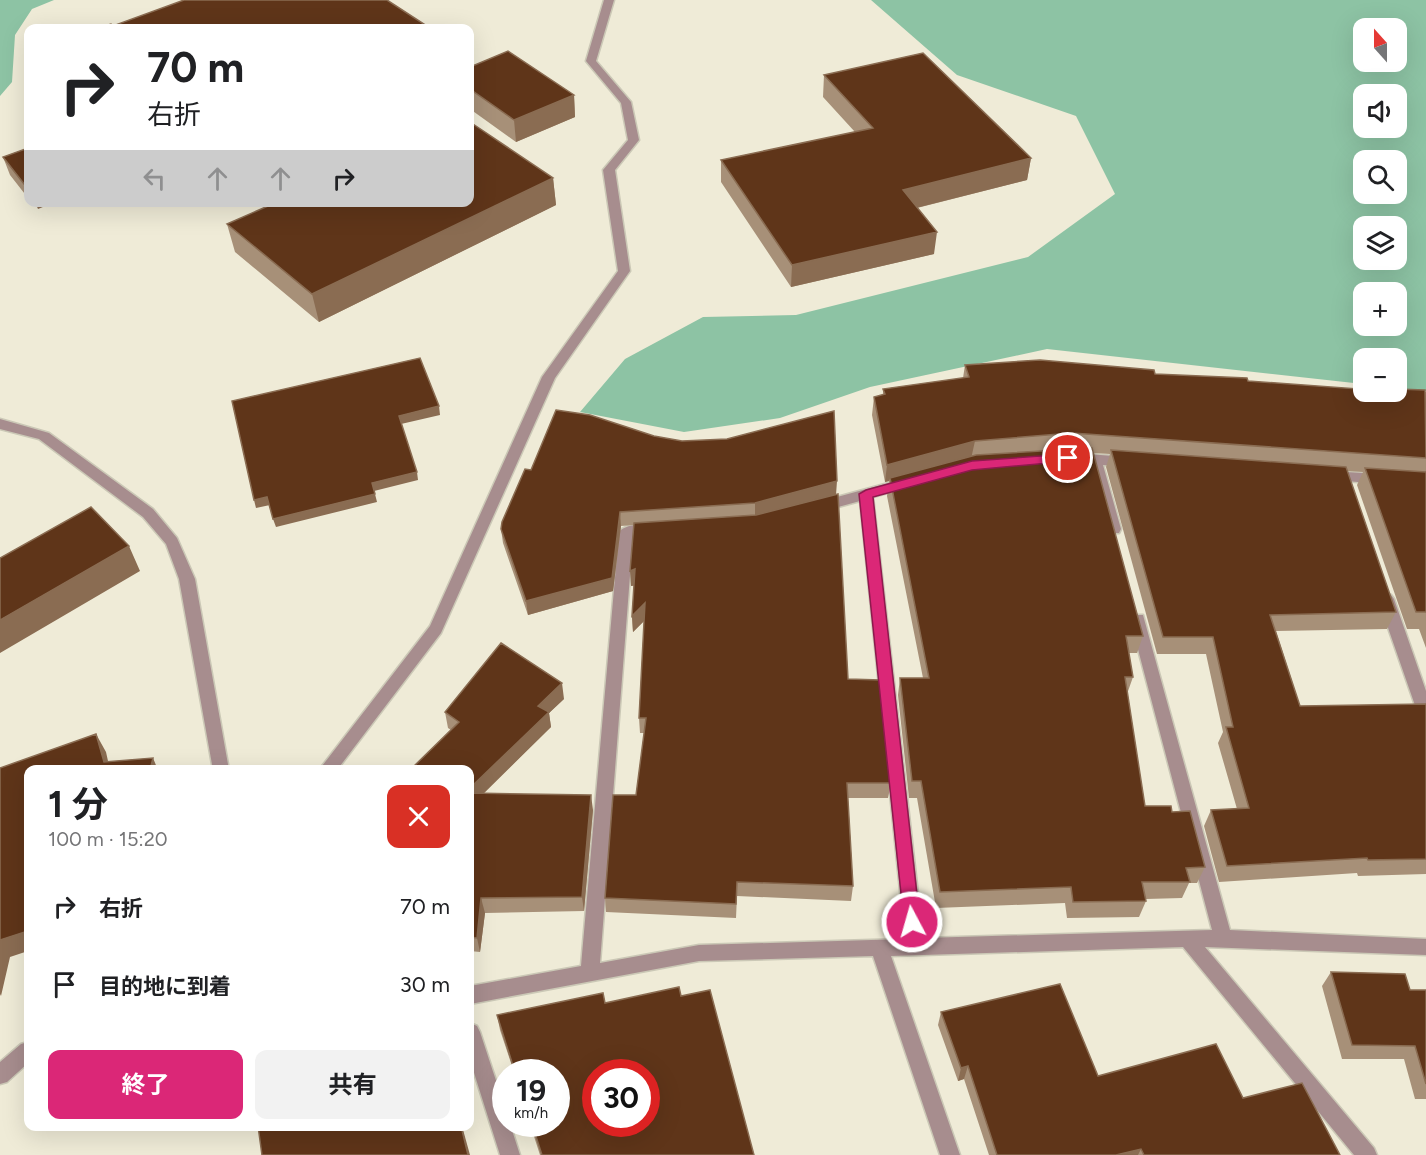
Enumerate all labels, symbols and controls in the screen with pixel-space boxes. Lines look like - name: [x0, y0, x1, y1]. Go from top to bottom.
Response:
- north arrow: [1353, 18, 1407, 72]
- map controls: [1353, 18, 1407, 402]
- text: 70 m: [147, 42, 244, 93]
- icon: right: [48, 48, 126, 126]
- button: sound: [1353, 84, 1407, 138]
- text: 右折: [147, 98, 201, 131]
- button: search: [1353, 150, 1407, 204]
- icon: left: [138, 162, 171, 195]
- icon: ahead: [201, 162, 234, 195]
- icon: ahead: [264, 162, 297, 195]
- icon: right: [327, 162, 360, 195]
- button: layers: [1353, 216, 1407, 270]
- button: +: [1353, 282, 1407, 336]
- button: −: [1353, 348, 1407, 402]
- pin: [1042, 432, 1093, 483]
- icon: arrive: [1051, 441, 1084, 474]
- text: 1 分: [48, 783, 108, 826]
- button: close: [387, 785, 450, 848]
- text: 100 m · 15:20: [48, 827, 168, 851]
- icon: right: [48, 890, 81, 923]
- position arrow: [880, 890, 944, 954]
- text: 70 m: [400, 893, 450, 920]
- text: 右折: [99, 895, 143, 922]
- icon: arrive: [48, 968, 81, 1001]
- text: 30 m: [400, 971, 450, 998]
- text: 目的地に到着: [99, 973, 231, 1000]
- button: 終了: [48, 1050, 243, 1119]
- button: 共有: [255, 1050, 450, 1119]
- speed limit sign: 30: [582, 1059, 660, 1137]
- text: 19: [516, 1072, 546, 1109]
- text: km/h: [514, 1104, 548, 1122]

